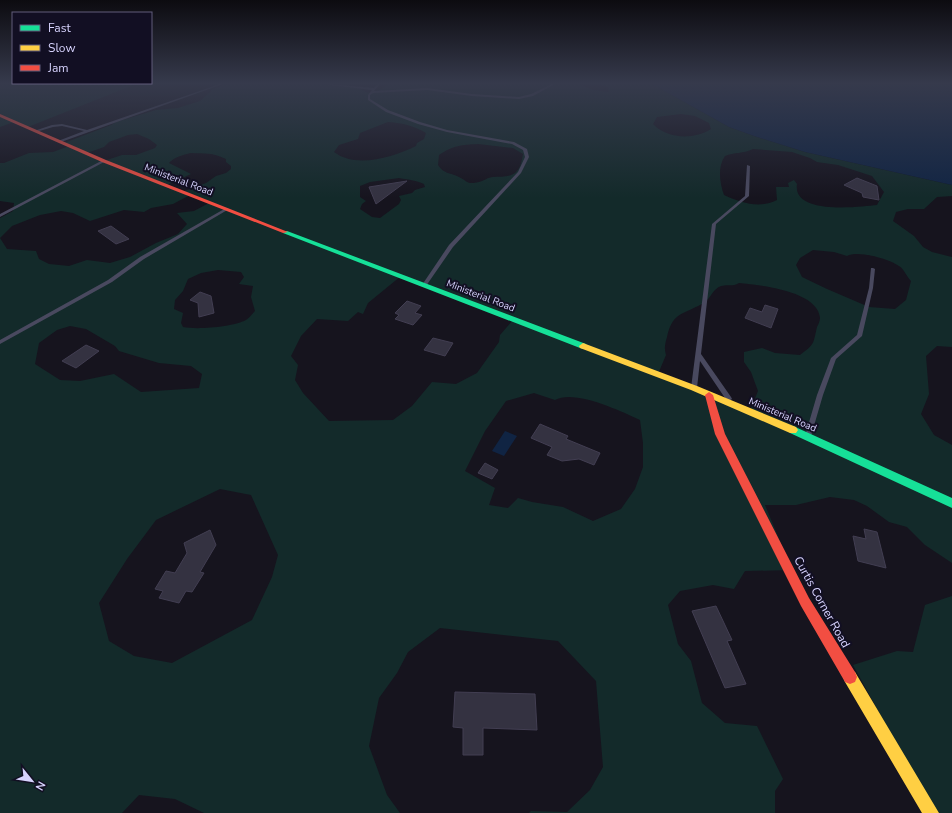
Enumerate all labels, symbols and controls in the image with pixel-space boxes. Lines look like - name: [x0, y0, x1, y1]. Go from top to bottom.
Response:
- legend: [12, 12, 152, 84]
- text: Fast: [48, 20, 71, 36]
- text: Slow: [48, 40, 76, 56]
- text: Jam: [47, 60, 69, 76]
- street label: Ministerial Road: [142, 160, 215, 199]
- street label: Ministerial Road: [444, 276, 517, 315]
- street label: Ministerial Road: [747, 394, 819, 436]
- street label: Curtis Corner Road: [790, 553, 854, 651]
- north arrow: [12, 761, 52, 801]
- text: N: [32, 778, 49, 793]

